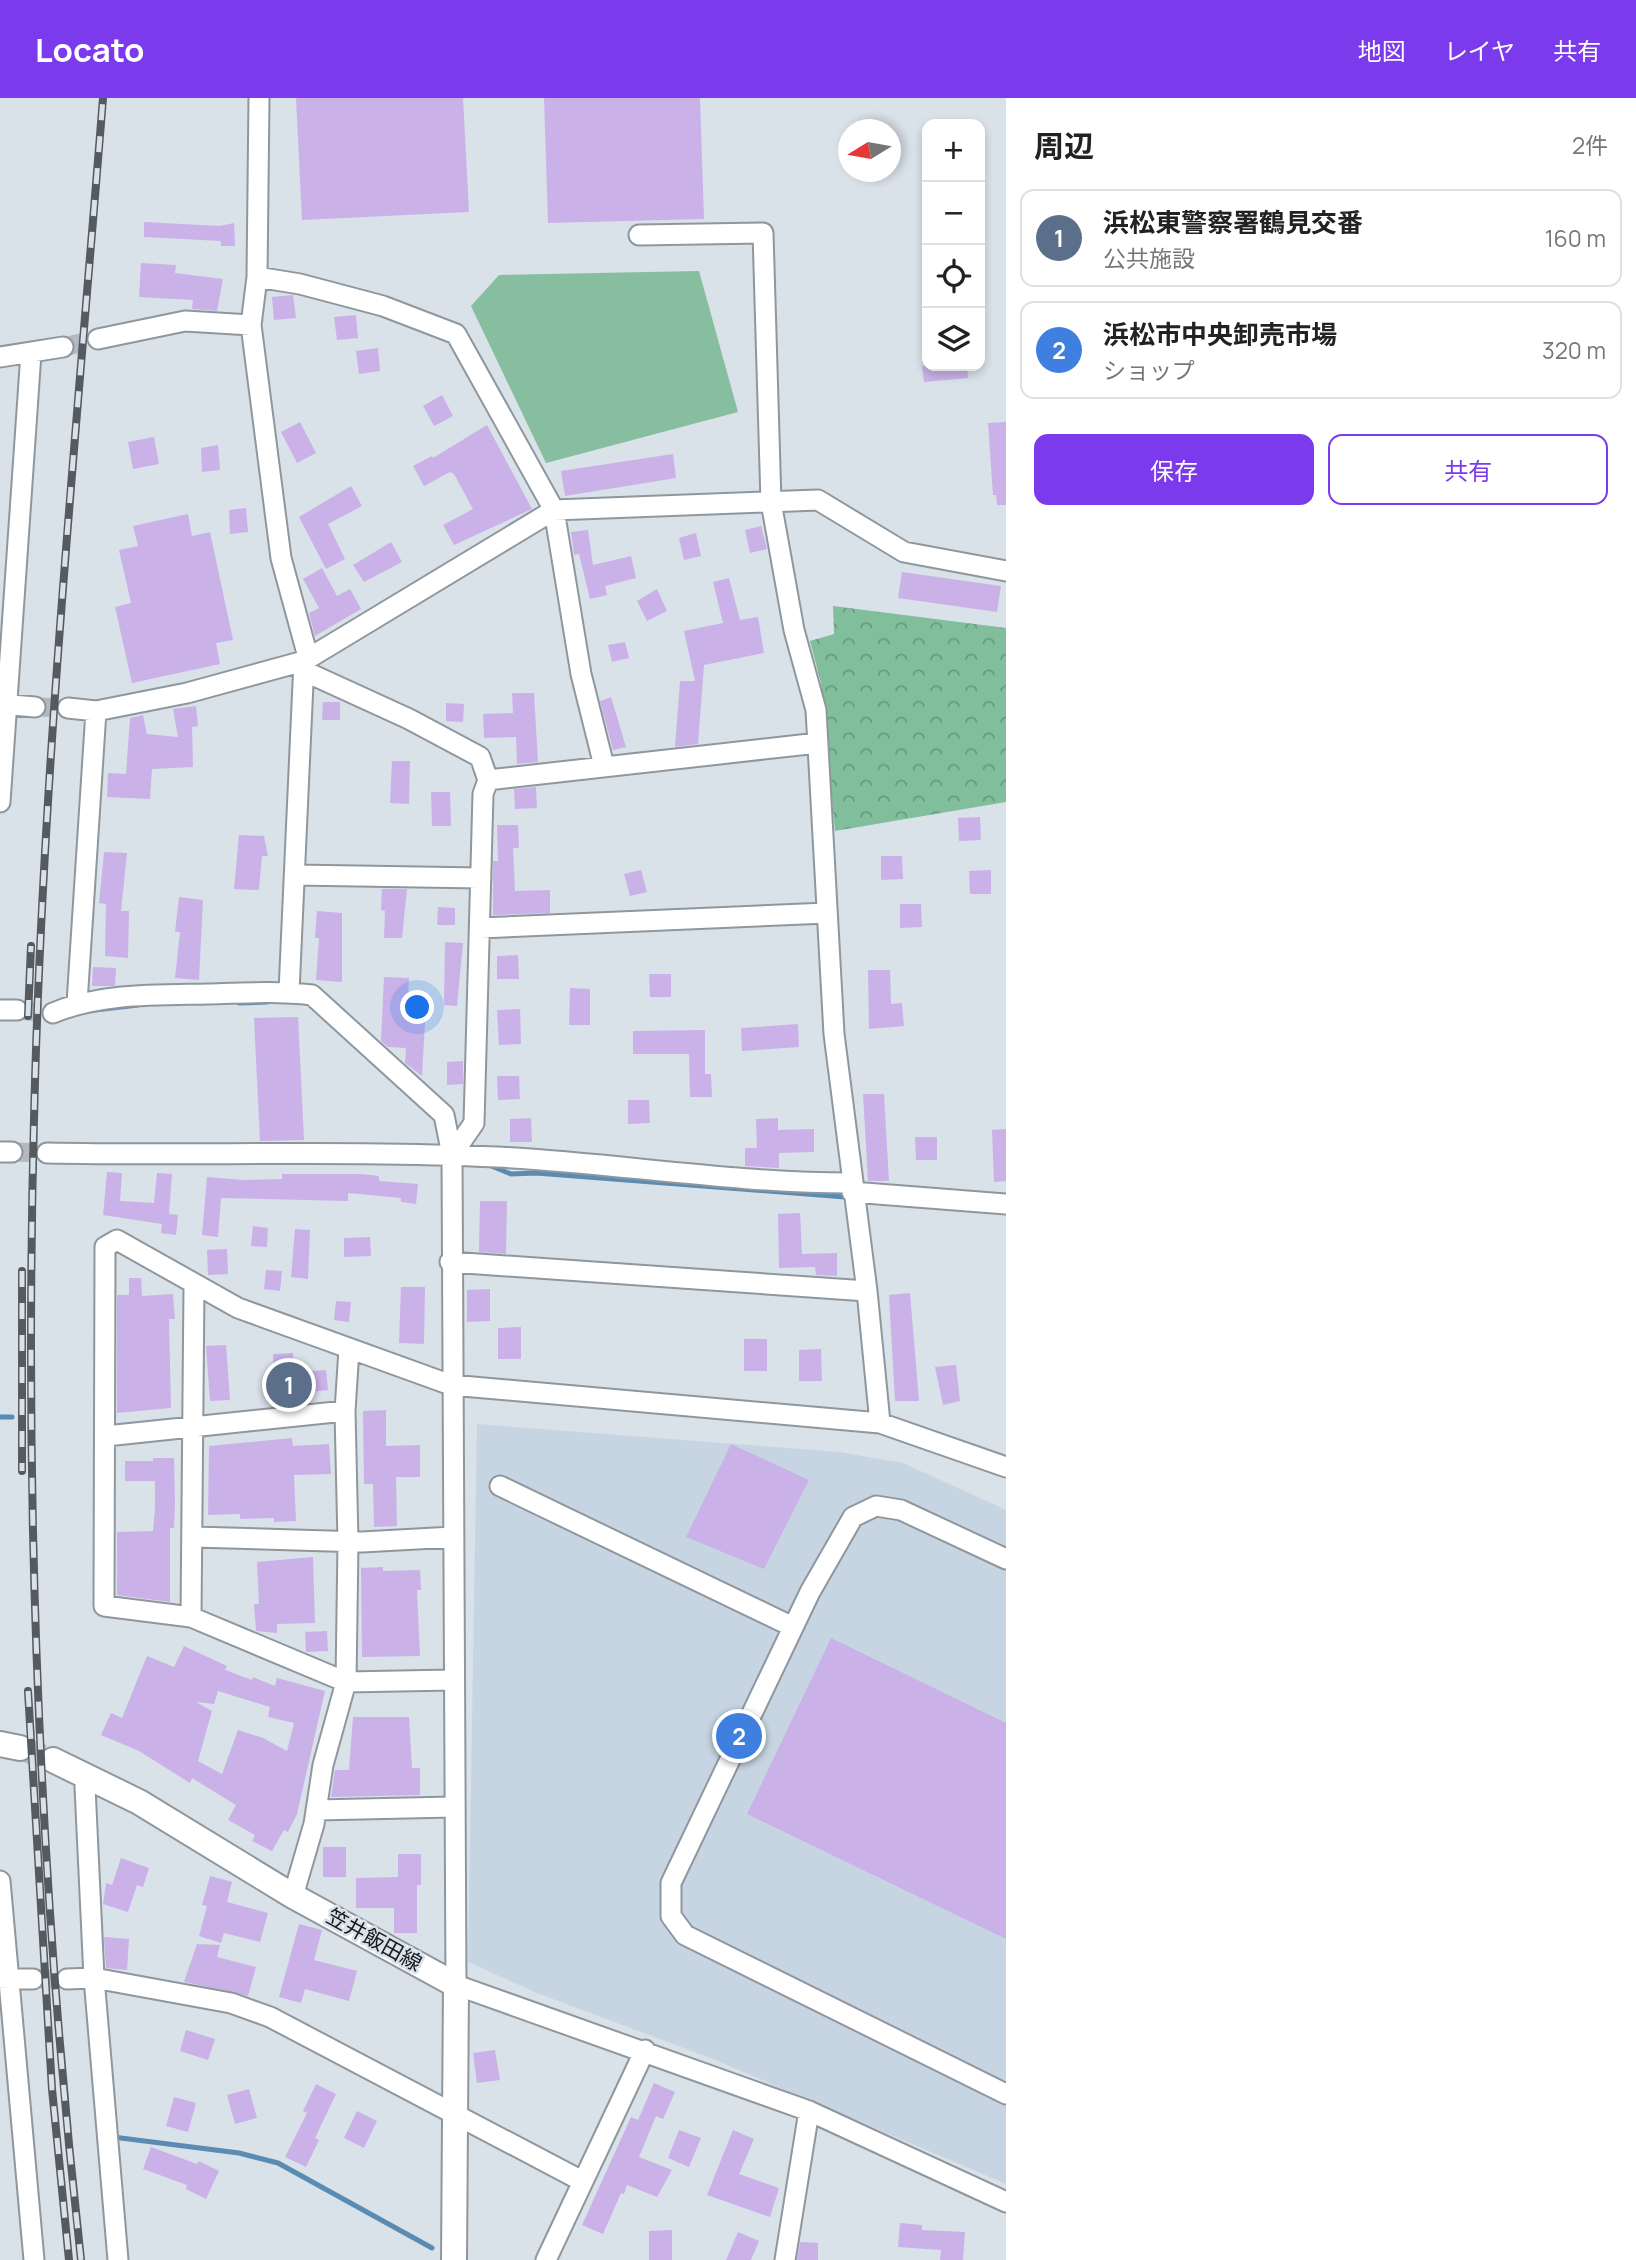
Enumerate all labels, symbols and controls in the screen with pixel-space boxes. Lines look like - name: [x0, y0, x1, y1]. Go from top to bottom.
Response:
- text: Locato: [35, 27, 145, 72]
- text: 地図: [1358, 34, 1406, 67]
- text: レイヤ: [1444, 34, 1515, 67]
- text: 共有: [1553, 34, 1601, 67]
- north arrow: [838, 119, 901, 182]
- map controls: [922, 119, 985, 371]
- button: +: [922, 119, 985, 182]
- text: 周辺: [1034, 125, 1094, 166]
- text: 2件: [1572, 129, 1608, 161]
- button: −: [922, 182, 985, 245]
- text: 浜松東警察署鶴見交番: [1103, 204, 1363, 240]
- text: 1: [1054, 222, 1064, 254]
- text: 160 m: [1545, 222, 1606, 254]
- text: 公共施設: [1103, 242, 1195, 274]
- button: locate: [922, 245, 985, 308]
- button: layers: [922, 308, 985, 371]
- text: 浜松市中央卸売市場: [1103, 316, 1337, 352]
- text: 2: [1052, 334, 1066, 366]
- text: 320 m: [1542, 334, 1606, 366]
- text: ショップ: [1103, 354, 1195, 386]
- button: 保存: [1034, 434, 1314, 505]
- button: 共有: [1328, 434, 1608, 505]
- your location: [400, 990, 434, 1024]
- pin: 1: [266, 1359, 312, 1411]
- pin: 2: [716, 1710, 762, 1762]
- street label: 笠井飯田線: [322, 1901, 427, 1977]

